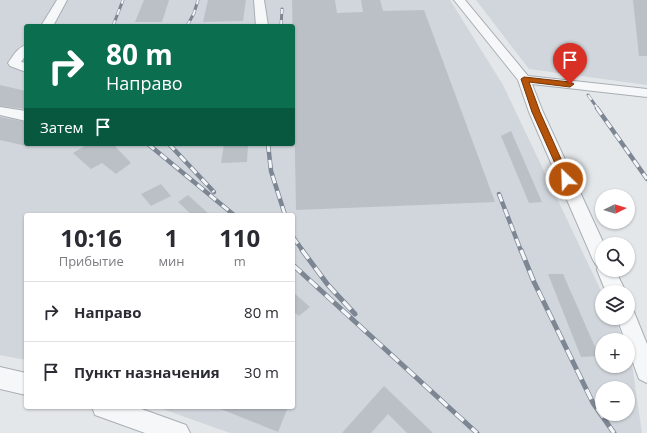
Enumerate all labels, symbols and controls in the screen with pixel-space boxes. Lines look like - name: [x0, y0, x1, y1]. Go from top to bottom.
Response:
- text: 80 m: [106, 35, 173, 73]
- icon: right: [40, 40, 92, 92]
- pin: [553, 43, 587, 84]
- icon: arrive: [559, 49, 581, 71]
- text: Направо: [106, 71, 183, 95]
- icon: arrive: [92, 116, 114, 138]
- text: Затем: [40, 117, 84, 137]
- position arrow: [545, 158, 587, 200]
- north arrow: [595, 189, 635, 229]
- map controls: [595, 189, 635, 421]
- text: 10:16: [60, 221, 122, 254]
- text: 1: [165, 221, 178, 254]
- text: 110: [219, 221, 260, 254]
- button: search: [595, 237, 635, 277]
- text: Прибытие: [59, 252, 124, 270]
- text: мин: [158, 252, 184, 270]
- text: m: [234, 252, 246, 270]
- button: layers: [595, 285, 635, 325]
- icon: right: [40, 301, 62, 323]
- text: Направо: [74, 302, 142, 322]
- text: 80 m: [244, 302, 279, 322]
- button: +: [595, 333, 635, 373]
- icon: arrive: [40, 361, 62, 383]
- text: Пункт назначения: [74, 362, 220, 382]
- text: 30 m: [244, 362, 279, 382]
- button: −: [595, 381, 635, 421]

